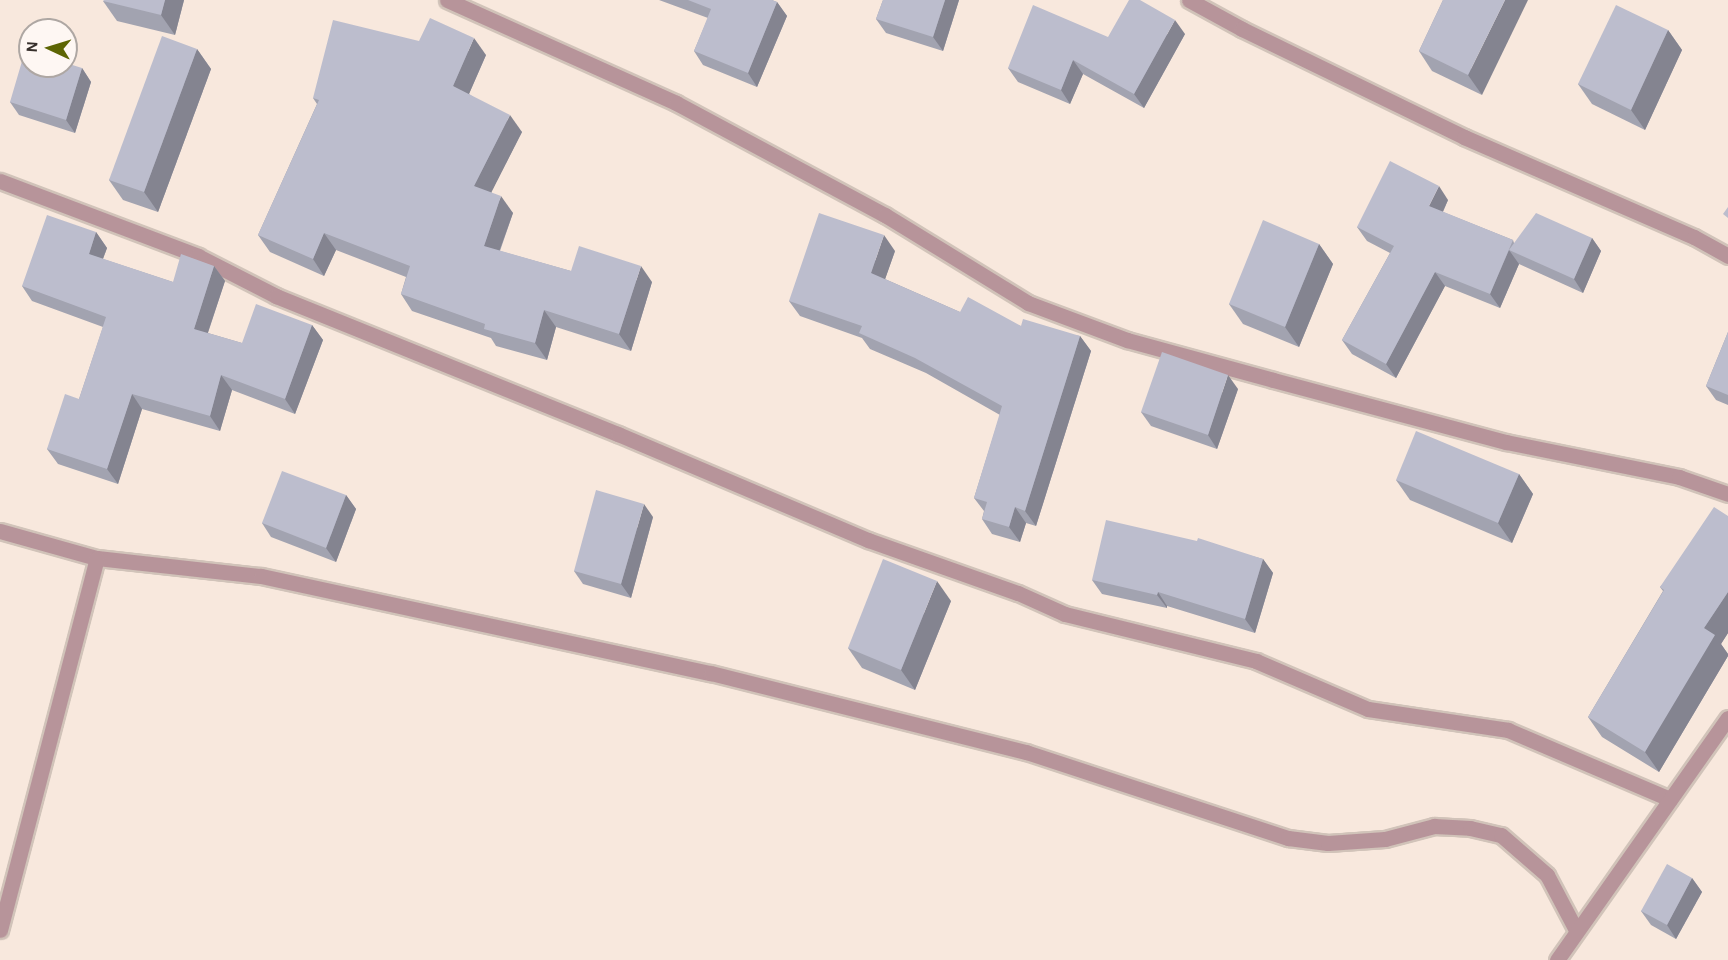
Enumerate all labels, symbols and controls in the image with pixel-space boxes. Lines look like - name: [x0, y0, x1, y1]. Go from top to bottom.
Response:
- north arrow: [18, 18, 78, 78]
- text: N: [24, 41, 40, 53]

